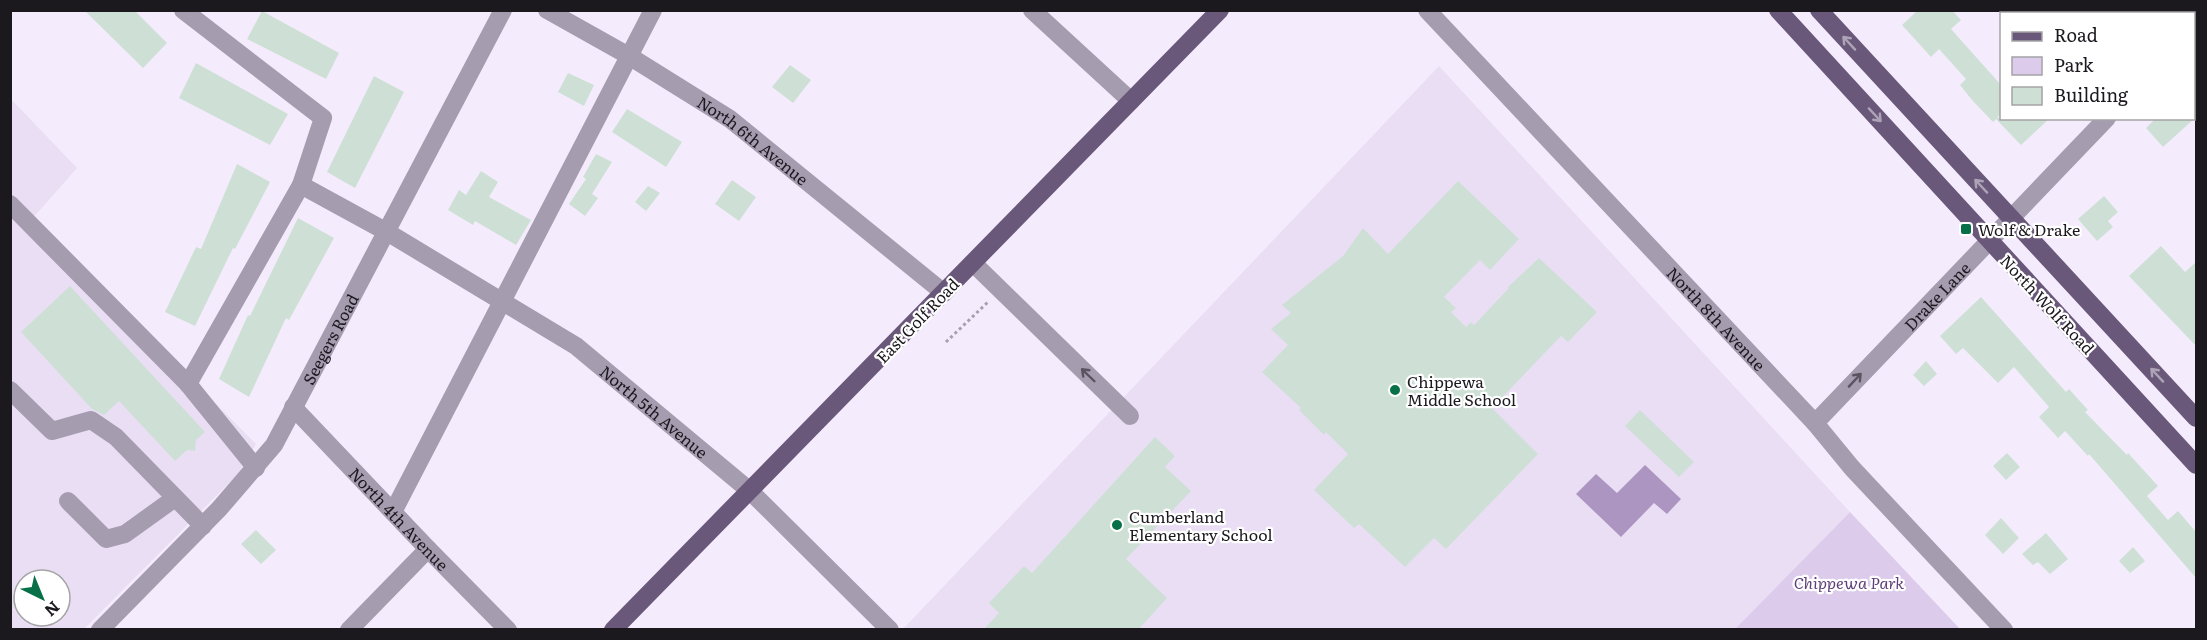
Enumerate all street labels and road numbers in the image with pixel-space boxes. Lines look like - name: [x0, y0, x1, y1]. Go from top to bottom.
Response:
- street label: North 6th Avenue: [693, 90, 814, 190]
- street label: North Wolf Road: [1995, 249, 2101, 359]
- street label: Drake Lane: [1898, 256, 1975, 336]
- street label: North 8th Avenue: [1662, 261, 1772, 376]
- street label: East Golf Road: [870, 272, 964, 368]
- street label: Seegers Road: [296, 289, 364, 389]
- street label: North 5th Avenue: [595, 359, 714, 463]
- street label: North 4th Avenue: [344, 461, 454, 576]

